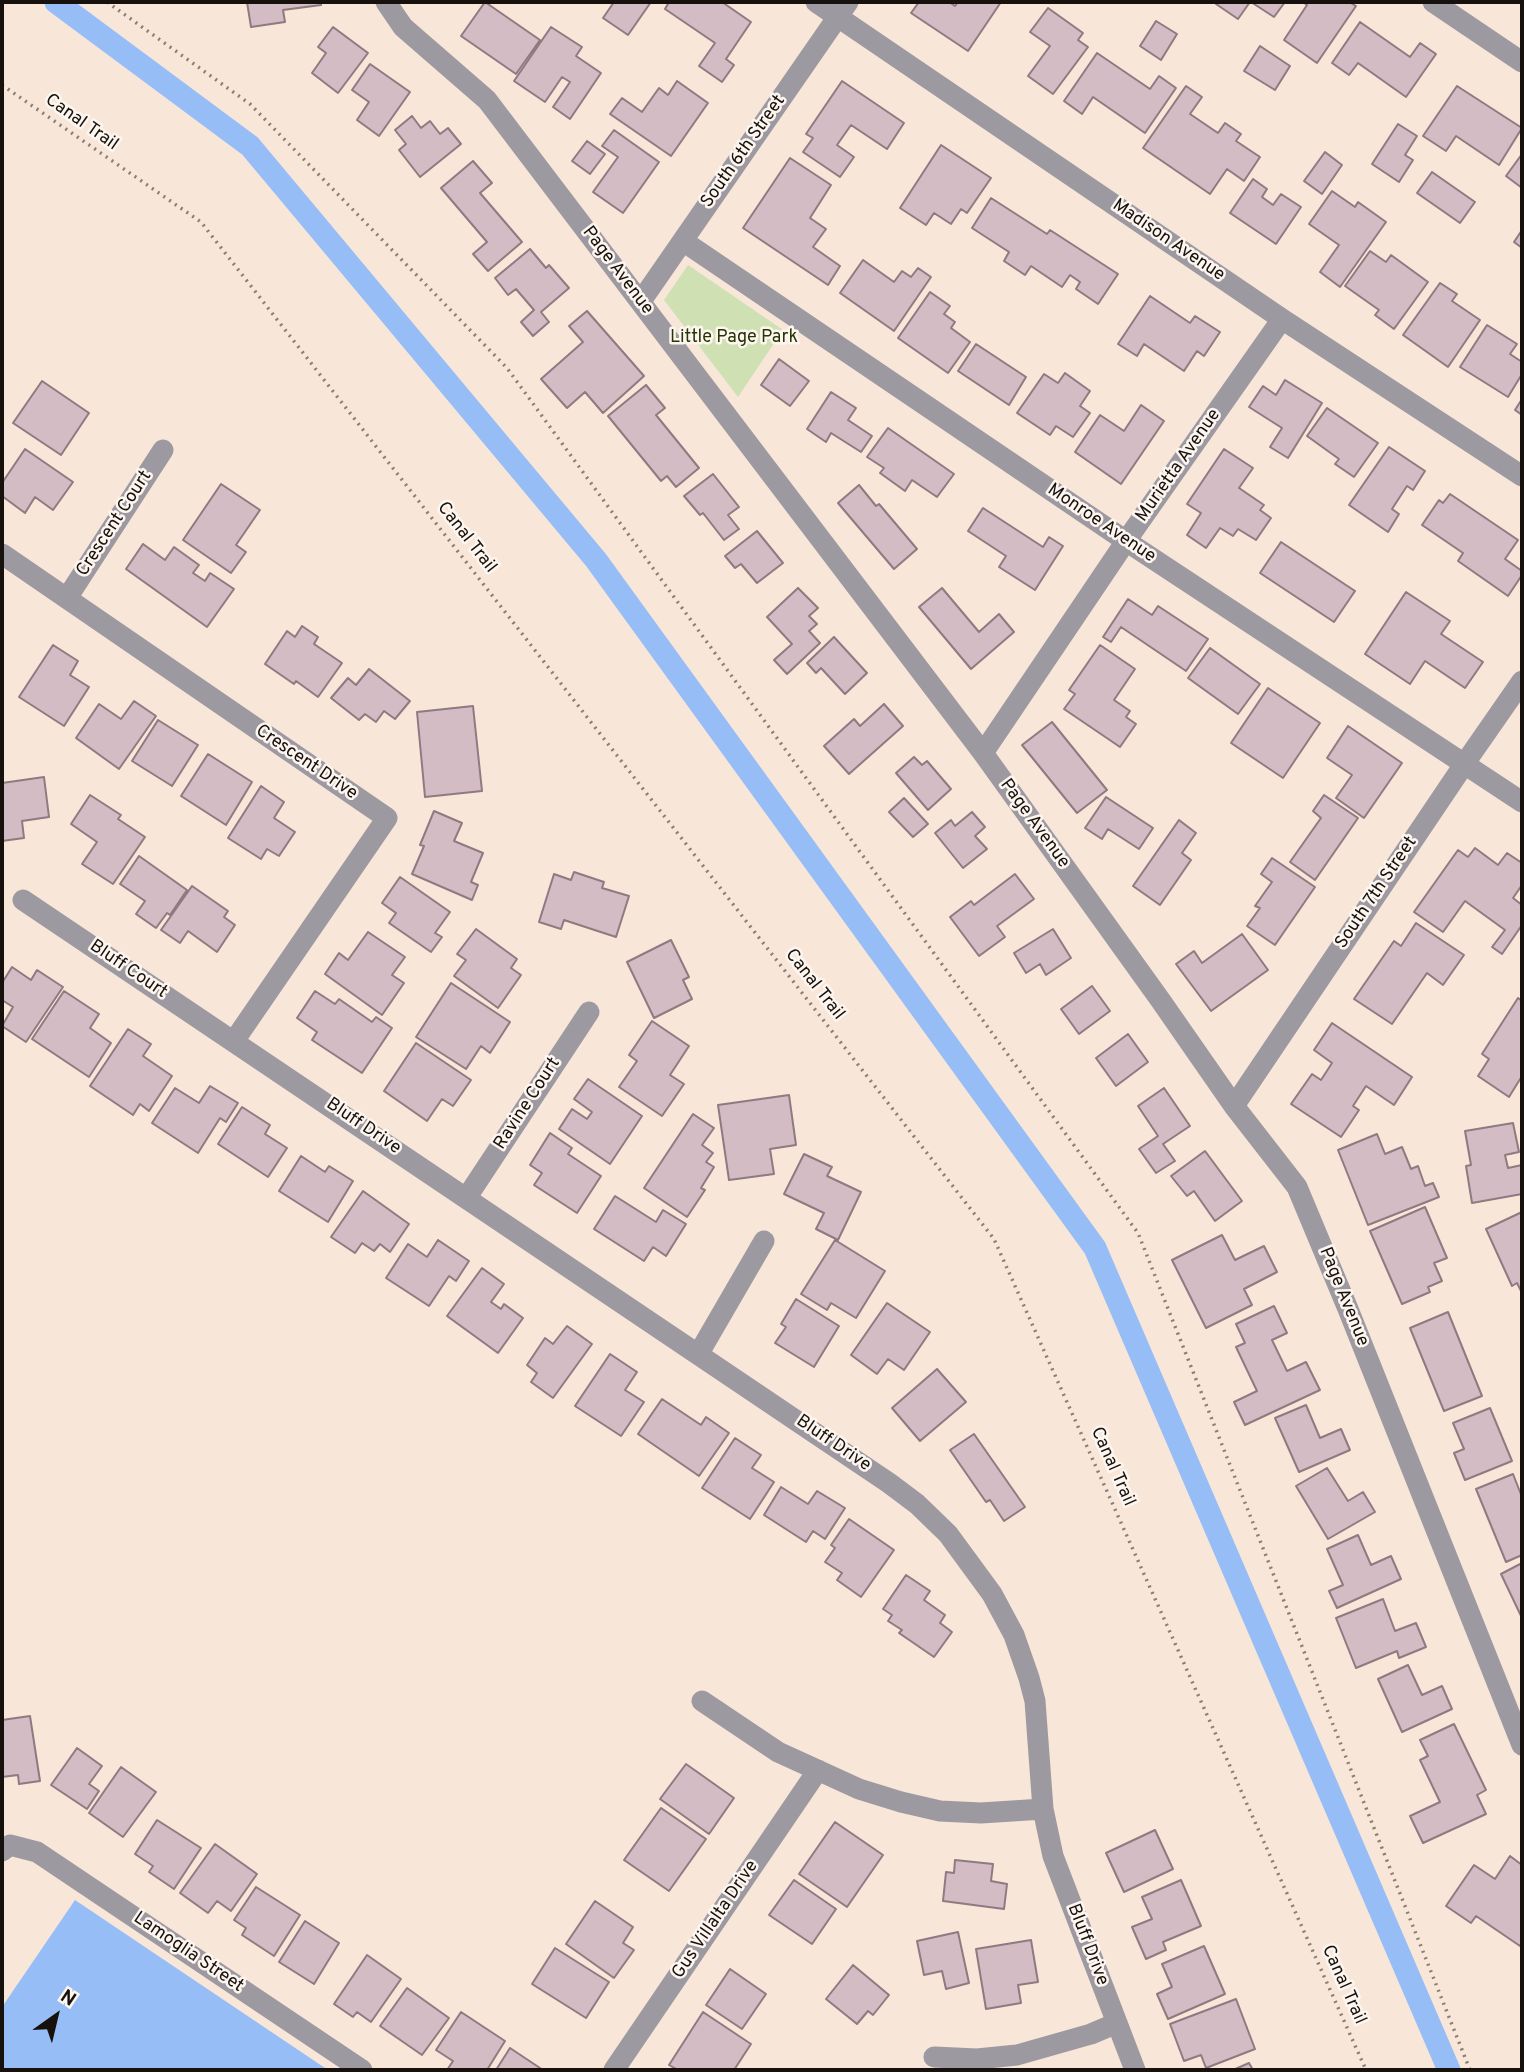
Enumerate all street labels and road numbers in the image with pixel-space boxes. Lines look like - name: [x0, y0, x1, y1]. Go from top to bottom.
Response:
- street label: Canal Trail: [40, 90, 122, 156]
- street label: South 6th Street: [697, 92, 791, 212]
- street label: Madison Avenue: [1108, 195, 1228, 287]
- street label: Page Avenue: [577, 223, 657, 319]
- street label: Murietta Avenue: [1132, 405, 1226, 527]
- street label: Crescent Court: [73, 467, 157, 581]
- street label: Monroe Avenue: [1043, 480, 1159, 568]
- street label: Canal Trail: [432, 498, 500, 578]
- street label: Crescent Drive: [251, 721, 361, 805]
- street label: Page Avenue: [994, 775, 1074, 873]
- street label: South 7th Street: [1332, 833, 1422, 953]
- street label: Bluff Court: [85, 936, 171, 1004]
- street label: Canal Trail: [780, 945, 848, 1025]
- street label: Ravine Court: [490, 1054, 566, 1154]
- street label: Bluff Drive: [321, 1094, 405, 1160]
- street label: Page Avenue: [1313, 1244, 1373, 1350]
- street label: Bluff Drive: [791, 1411, 875, 1477]
- street label: Canal Trail: [1085, 1424, 1139, 1510]
- street label: Gus Villalta Drive: [668, 1857, 764, 1983]
- street label: Bluff Drive: [1062, 1901, 1112, 1989]
- street label: Lamoglia Street: [129, 1908, 247, 1998]
- street label: Canal Trail: [1316, 1942, 1370, 2028]

